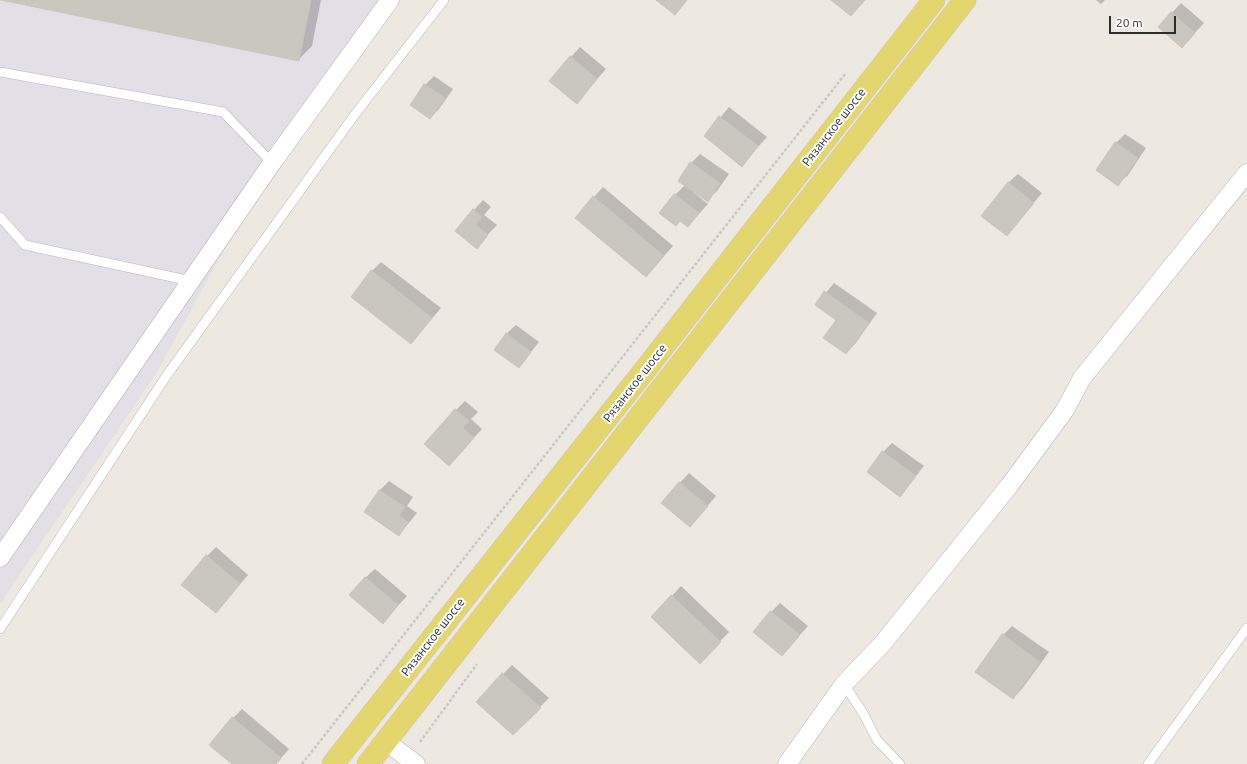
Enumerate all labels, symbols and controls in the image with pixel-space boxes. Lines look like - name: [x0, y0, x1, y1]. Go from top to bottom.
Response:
- scale bar: [1111, 8, 1178, 34]
- text: 20 m: [1116, 16, 1143, 29]
- street label: Рязанское шоссе: [799, 85, 869, 169]
- street label: Рязанское шоссе: [600, 341, 670, 425]
- street label: Рязанское шоссе: [398, 595, 468, 679]

